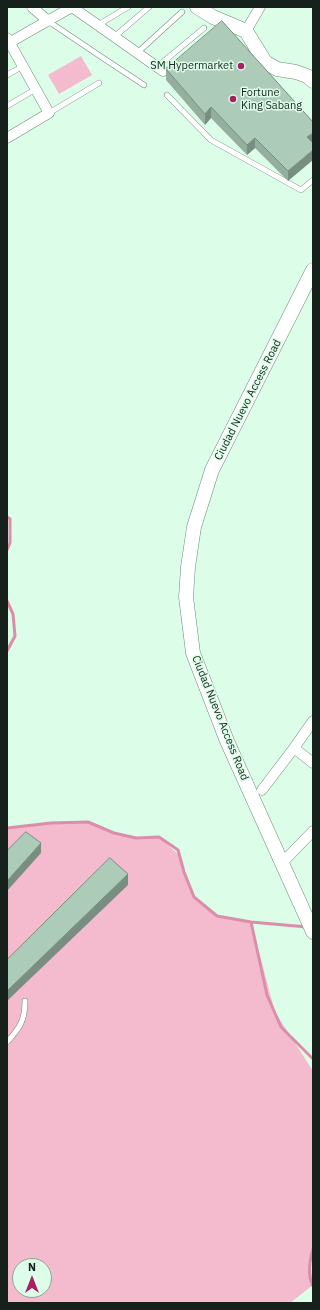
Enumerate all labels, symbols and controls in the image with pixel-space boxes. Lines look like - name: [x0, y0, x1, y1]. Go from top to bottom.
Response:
- place label: SM Hypermarket: [150, 59, 233, 73]
- marker: SM Hypermarket: [236, 61, 246, 71]
- place label: Fortune King Sabang: [241, 86, 302, 112]
- marker: Fortune King Sabang: [228, 94, 238, 104]
- street label: Ciudad Nuevo Access Road: [212, 337, 284, 463]
- street label: Ciudad Nuevo Access Road: [189, 654, 251, 782]
- north arrow: [12, 1258, 52, 1298]
- text: N: [28, 1260, 36, 1274]

